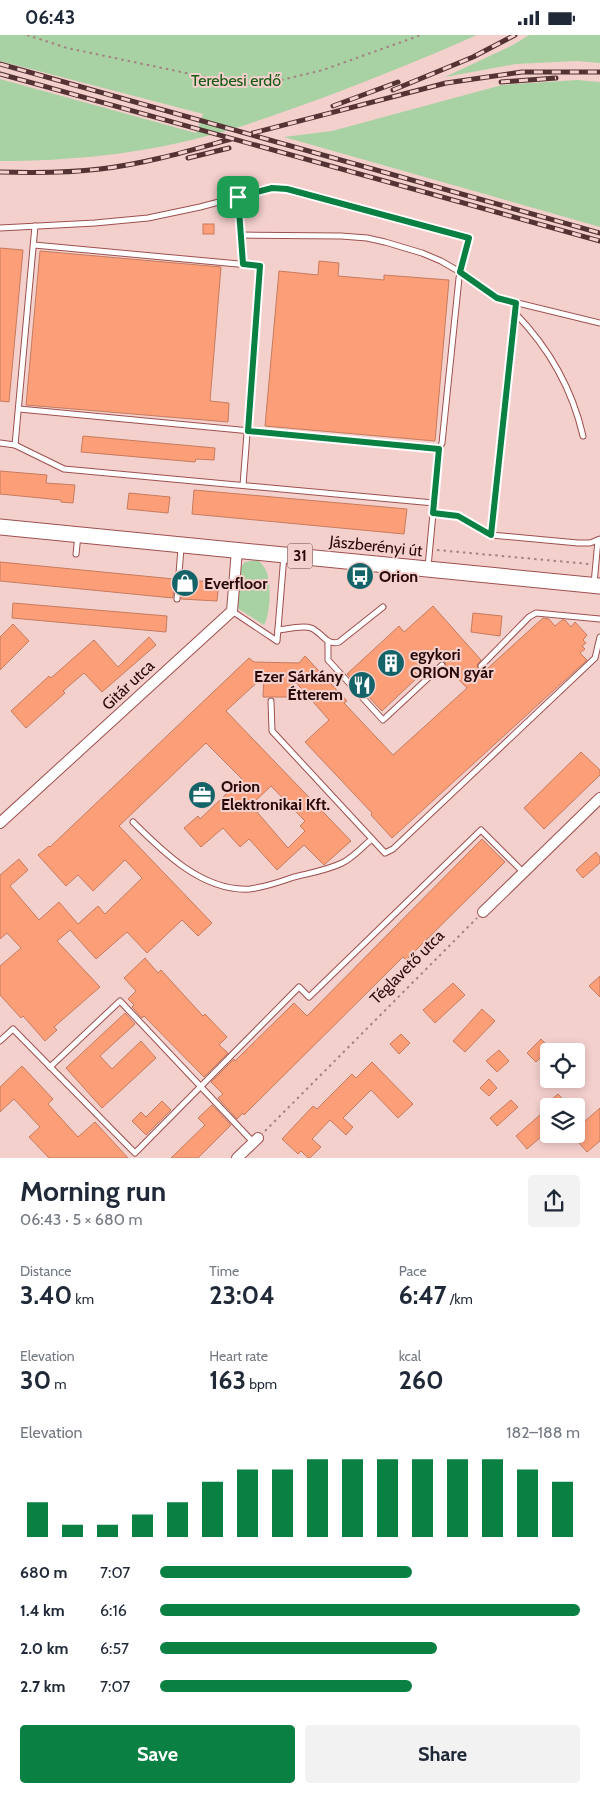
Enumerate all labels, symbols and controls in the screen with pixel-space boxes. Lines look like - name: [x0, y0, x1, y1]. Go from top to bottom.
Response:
- text: 06:43: [25, 6, 75, 29]
- park label: Terebesi erdő: [191, 71, 281, 90]
- pin: [217, 176, 259, 218]
- icon: arrive: [224, 183, 252, 211]
- street label: Jászberényi út: [328, 532, 424, 560]
- road number: 31: [288, 543, 312, 569]
- bus stop icon: Orion: [345, 561, 375, 591]
- place label: Orion: [379, 567, 418, 586]
- shop icon: Everfloor: [170, 568, 200, 598]
- place label: Everfloor: [204, 574, 268, 593]
- place label: egykori ORION gyár: [410, 645, 494, 682]
- building icon: egykori ORION gyár: [376, 648, 406, 678]
- street label: Gitár utca: [98, 656, 158, 714]
- place label: Ezer Sárkány Étterem: [254, 667, 343, 704]
- restaurant icon: Ezer Sárkány Étterem: [347, 670, 377, 700]
- place label: Orion Elektronikai Kft.: [221, 777, 330, 814]
- office icon: Orion Elektronikai Kft.: [187, 780, 217, 810]
- street label: Téglavető utca: [366, 926, 448, 1008]
- map controls: [540, 1043, 585, 1143]
- button: locate: [540, 1043, 585, 1088]
- button: layers: [540, 1098, 585, 1143]
- text: Morning run: [20, 1174, 166, 1208]
- button: share: [528, 1175, 580, 1227]
- text: 06:43 · 5 × 680 m: [20, 1210, 142, 1229]
- text: Distance: [20, 1262, 72, 1280]
- text: Time: [209, 1262, 239, 1280]
- text: Pace: [399, 1262, 427, 1280]
- text: 3.40: [20, 1280, 72, 1310]
- text: 23:04: [209, 1280, 275, 1310]
- text: 6:47: [399, 1280, 447, 1310]
- text: km: [72, 1290, 94, 1308]
- text: /km: [447, 1290, 473, 1308]
- text: Elevation: [20, 1347, 75, 1365]
- text: Heart rate: [209, 1347, 268, 1365]
- text: kcal: [399, 1347, 421, 1365]
- text: 30: [20, 1365, 51, 1395]
- text: 163: [209, 1365, 246, 1395]
- text: 260: [399, 1365, 444, 1395]
- text: m: [51, 1375, 67, 1393]
- text: bpm: [246, 1375, 277, 1393]
- text: Elevation: [20, 1423, 83, 1442]
- text: 182–188 m: [506, 1423, 580, 1442]
- text: 680 m: [20, 1563, 67, 1582]
- text: 7:07: [100, 1563, 130, 1582]
- text: 1.4 km: [20, 1601, 65, 1620]
- text: 6:16: [100, 1601, 127, 1620]
- text: 2.0 km: [20, 1639, 68, 1658]
- text: 6:57: [100, 1639, 129, 1658]
- text: 2.7 km: [20, 1677, 65, 1696]
- text: 7:07: [100, 1677, 130, 1696]
- button: Save: [20, 1725, 295, 1783]
- button: Share: [305, 1725, 580, 1783]

